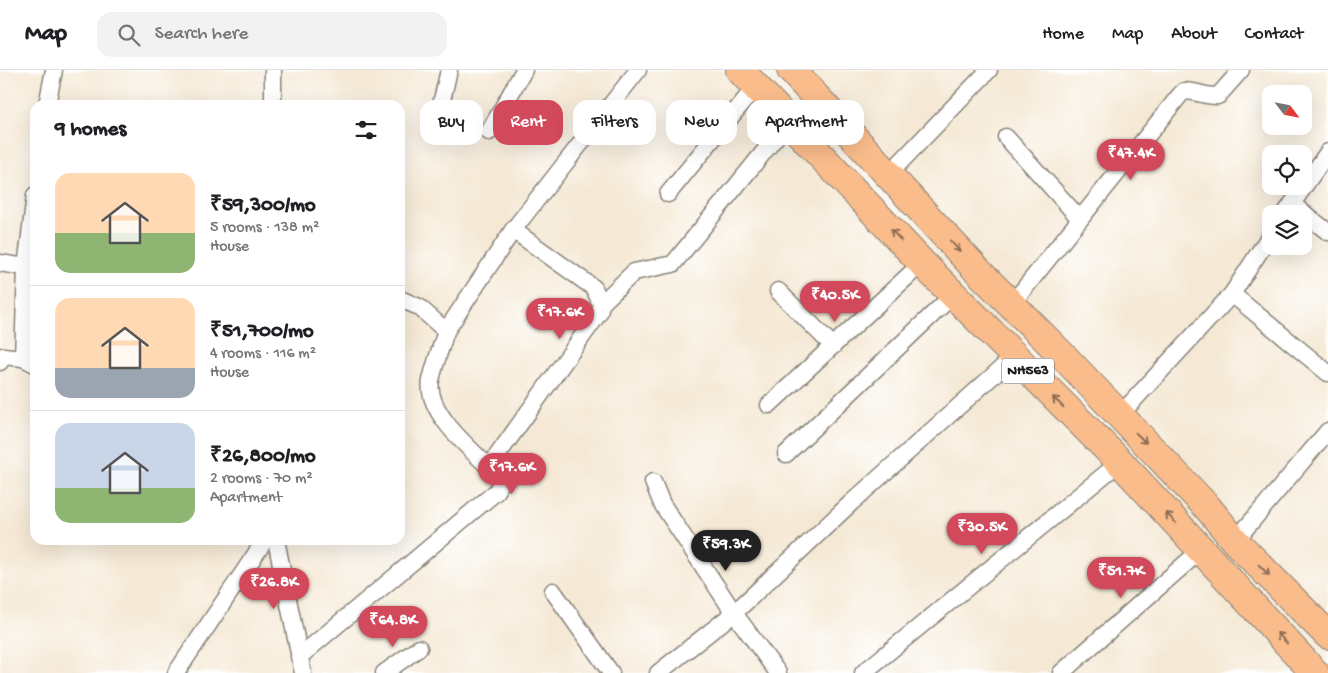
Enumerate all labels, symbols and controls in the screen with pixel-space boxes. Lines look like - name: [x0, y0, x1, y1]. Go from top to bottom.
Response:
- search box: [97, 12, 447, 57]
- text: Map: [25, 20, 67, 49]
- icon: search: [115, 21, 143, 49]
- text: Search here: [155, 23, 248, 46]
- text: Home: [1042, 24, 1084, 45]
- text: Map: [1112, 24, 1143, 45]
- text: About: [1171, 24, 1217, 45]
- text: Contact: [1245, 24, 1303, 45]
- north arrow: [1262, 85, 1312, 135]
- map controls: [1262, 85, 1312, 255]
- chip: Buy: [420, 100, 483, 145]
- chip: Rent: [493, 100, 563, 145]
- chip: Filters: [573, 100, 656, 145]
- chip: New: [666, 100, 737, 145]
- chip: Apartment: [747, 100, 864, 145]
- icon: filters: [352, 116, 380, 144]
- text: 9 homes: [55, 118, 126, 143]
- pin: ₹47.4K: [1090, 138, 1172, 181]
- text: ₹47.4K: [1108, 145, 1154, 164]
- button: locate: [1262, 145, 1312, 195]
- icon: home: [95, 193, 155, 253]
- text: ₹59,300/mo: [210, 194, 316, 219]
- button: layers: [1262, 205, 1312, 255]
- text: 5 rooms · 138 m²: [210, 219, 319, 238]
- one-way arrow: [891, 228, 902, 241]
- text: House: [210, 238, 249, 257]
- one-way arrow: [949, 240, 961, 253]
- pin: ₹40.5K: [794, 280, 876, 323]
- text: ₹40.5K: [811, 287, 859, 306]
- pin: ₹17.6K: [519, 298, 601, 340]
- text: ₹17.6K: [537, 304, 583, 323]
- icon: home: [95, 318, 155, 378]
- text: ₹51,700/mo: [210, 320, 314, 345]
- text: 4 rooms · 116 m²: [210, 345, 316, 364]
- road number: NH563: [1002, 358, 1054, 384]
- text: House: [210, 364, 249, 383]
- one-way arrow: [1052, 396, 1065, 408]
- one-way arrow: [1135, 432, 1147, 444]
- icon: home: [95, 443, 155, 503]
- text: ₹26,800/mo: [210, 445, 316, 470]
- pin: ₹17.6K: [471, 452, 553, 495]
- text: ₹17.6K: [489, 459, 535, 478]
- text: 2 rooms · 70 m²: [210, 470, 313, 489]
- text: Apartment: [210, 489, 282, 508]
- pin: ₹30.5K: [941, 512, 1023, 555]
- one-way arrow: [1165, 512, 1177, 525]
- text: ₹30.5K: [958, 519, 1006, 538]
- pin: ₹59.3K: [685, 530, 767, 572]
- text: ₹59.3K: [702, 536, 750, 555]
- pin: ₹51.7K: [1080, 556, 1162, 599]
- text: ₹51.7K: [1098, 563, 1144, 582]
- one-way arrow: [1258, 564, 1270, 576]
- pin: ₹26.8K: [233, 568, 315, 610]
- text: ₹26.8K: [250, 574, 298, 593]
- pin: ₹64.8K: [352, 606, 434, 648]
- text: ₹64.8K: [369, 612, 417, 631]
- one-way arrow: [1276, 631, 1288, 644]

